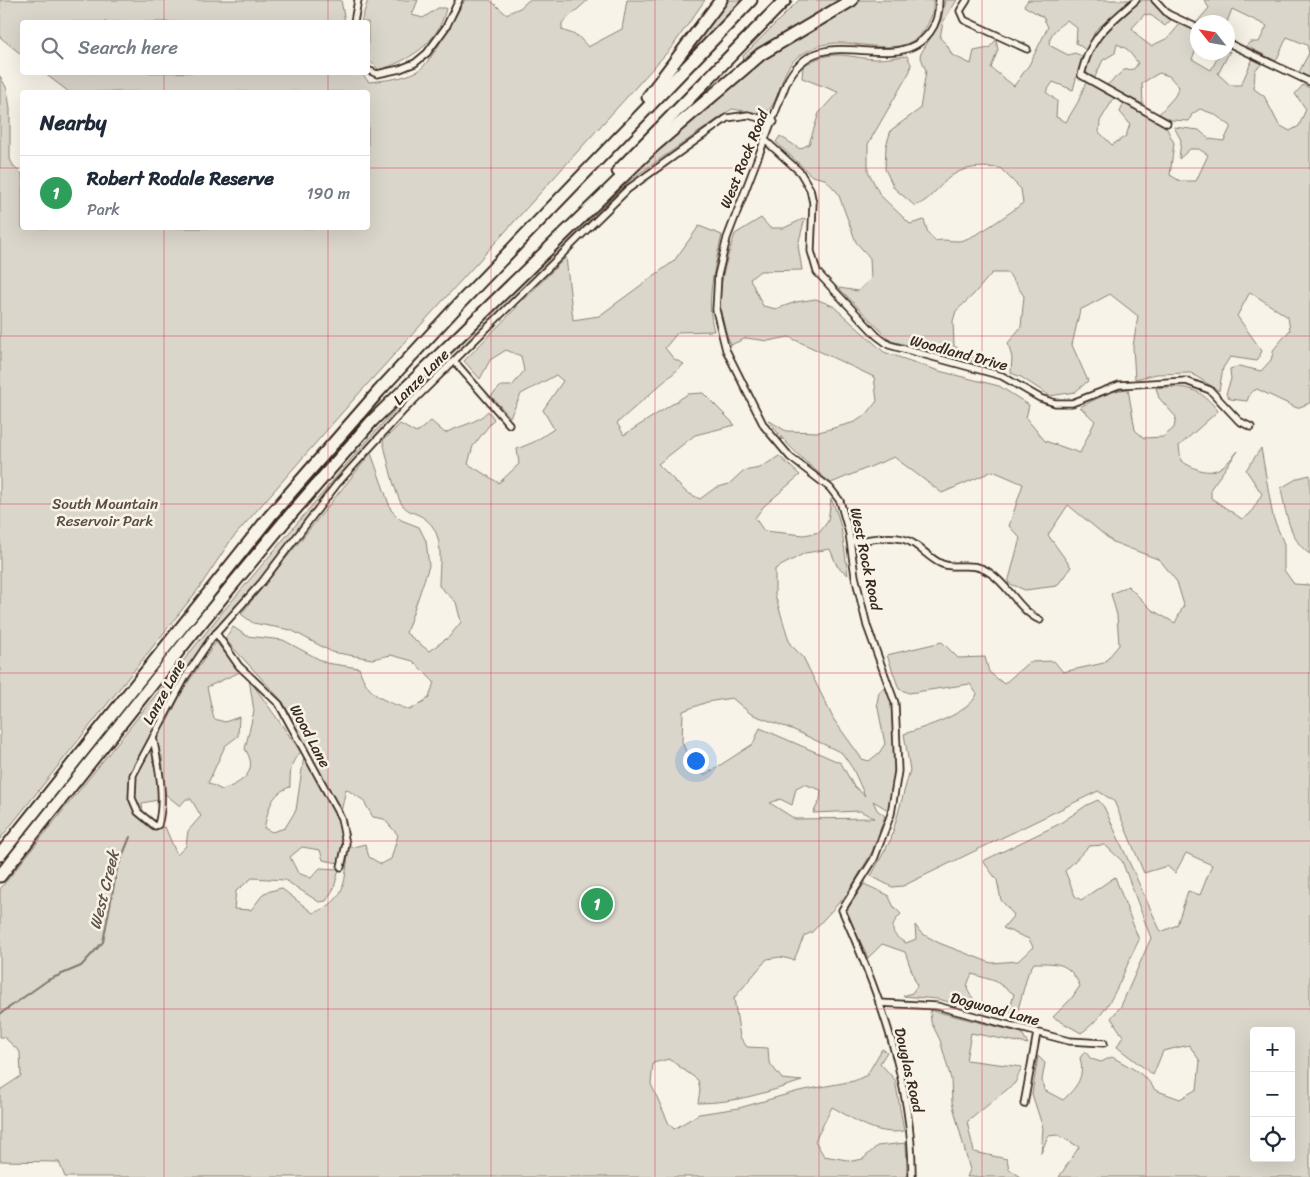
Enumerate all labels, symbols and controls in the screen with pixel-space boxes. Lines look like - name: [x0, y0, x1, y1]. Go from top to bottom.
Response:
- north arrow: [1190, 15, 1235, 60]
- search box: [20, 20, 370, 75]
- text: Search here: [78, 31, 178, 64]
- icon: search: [38, 34, 66, 62]
- text: Nearby: [40, 104, 106, 142]
- street label: West Rock Road: [712, 105, 776, 212]
- text: Robert Rodale Reserve: [87, 162, 274, 195]
- text: 1: [53, 179, 59, 208]
- text: 190 m: [307, 179, 350, 208]
- text: Park: [87, 195, 120, 224]
- street label: Woodland Drive: [907, 327, 1011, 379]
- street label: Lanze Lane: [386, 342, 456, 412]
- park label: South Mountain Reservoir Park: [52, 491, 158, 534]
- street label: West Rock Road: [842, 505, 890, 614]
- street label: Lanze Lane: [135, 654, 193, 730]
- street label: Wood Lane: [282, 699, 338, 773]
- your location: [683, 748, 709, 774]
- water label: West Creek: [80, 845, 128, 932]
- pin: 1: [581, 885, 613, 923]
- street label: Dogwood Lane: [947, 985, 1043, 1033]
- street label: Douglas Road: [887, 1025, 932, 1116]
- map controls: [1250, 1027, 1295, 1162]
- button: +: [1250, 1027, 1295, 1072]
- button: −: [1250, 1072, 1295, 1117]
- button: locate: [1250, 1117, 1295, 1162]

